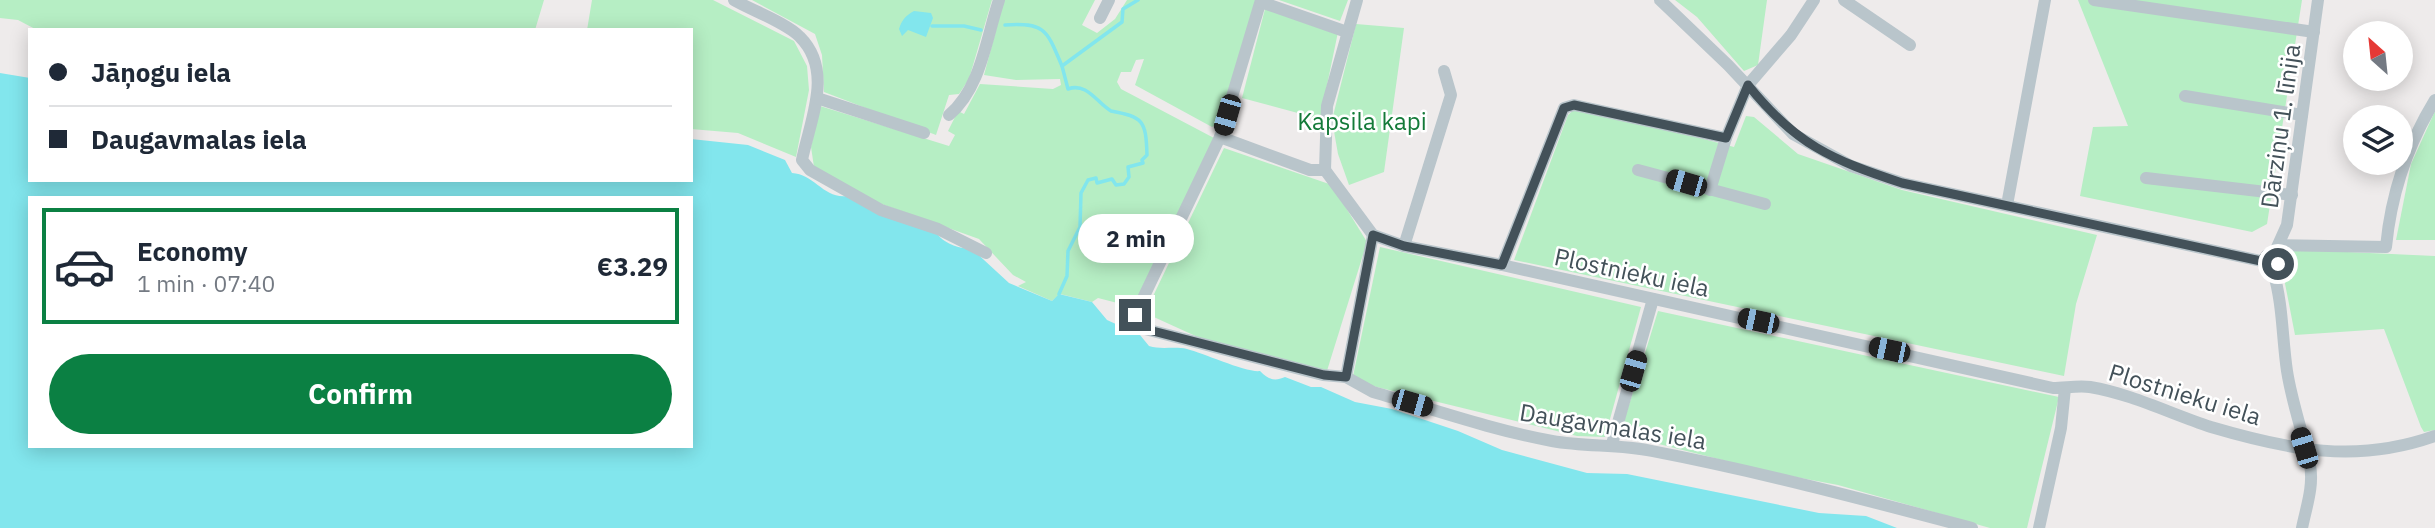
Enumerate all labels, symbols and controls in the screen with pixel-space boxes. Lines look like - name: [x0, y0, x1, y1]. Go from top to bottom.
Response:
- north arrow: [2343, 21, 2413, 91]
- map controls: [2343, 21, 2413, 175]
- street label: Dārziņu 1. līnija: [2253, 42, 2307, 210]
- text: Jāņogu iela: [91, 55, 231, 89]
- car: [1212, 92, 1243, 138]
- park label: Kapsila kapi: [1297, 105, 1427, 137]
- button: layers: [2343, 105, 2413, 175]
- text: Daugavmalas iela: [91, 122, 307, 156]
- car: [1663, 167, 1710, 199]
- callout: 2 min: [1077, 214, 1193, 262]
- text: 2 min: [1106, 223, 1166, 253]
- text: Economy: [137, 234, 248, 268]
- icon: car: [53, 235, 116, 298]
- street label: Plostnieku iela: [1552, 240, 1713, 304]
- route start: [2262, 248, 2294, 280]
- text: €3.29: [597, 249, 668, 283]
- text: 1 min · 07:40: [137, 268, 275, 298]
- route end: [1119, 299, 1151, 331]
- car: [1736, 306, 1781, 336]
- car: [1867, 335, 1912, 365]
- car: [1618, 348, 1649, 394]
- button: Confirm: [49, 354, 672, 434]
- street label: Plostnieku iela: [2105, 356, 2265, 432]
- car: [1389, 387, 1436, 419]
- street label: Daugavmalas iela: [1517, 395, 1709, 457]
- car: [2288, 425, 2321, 471]

